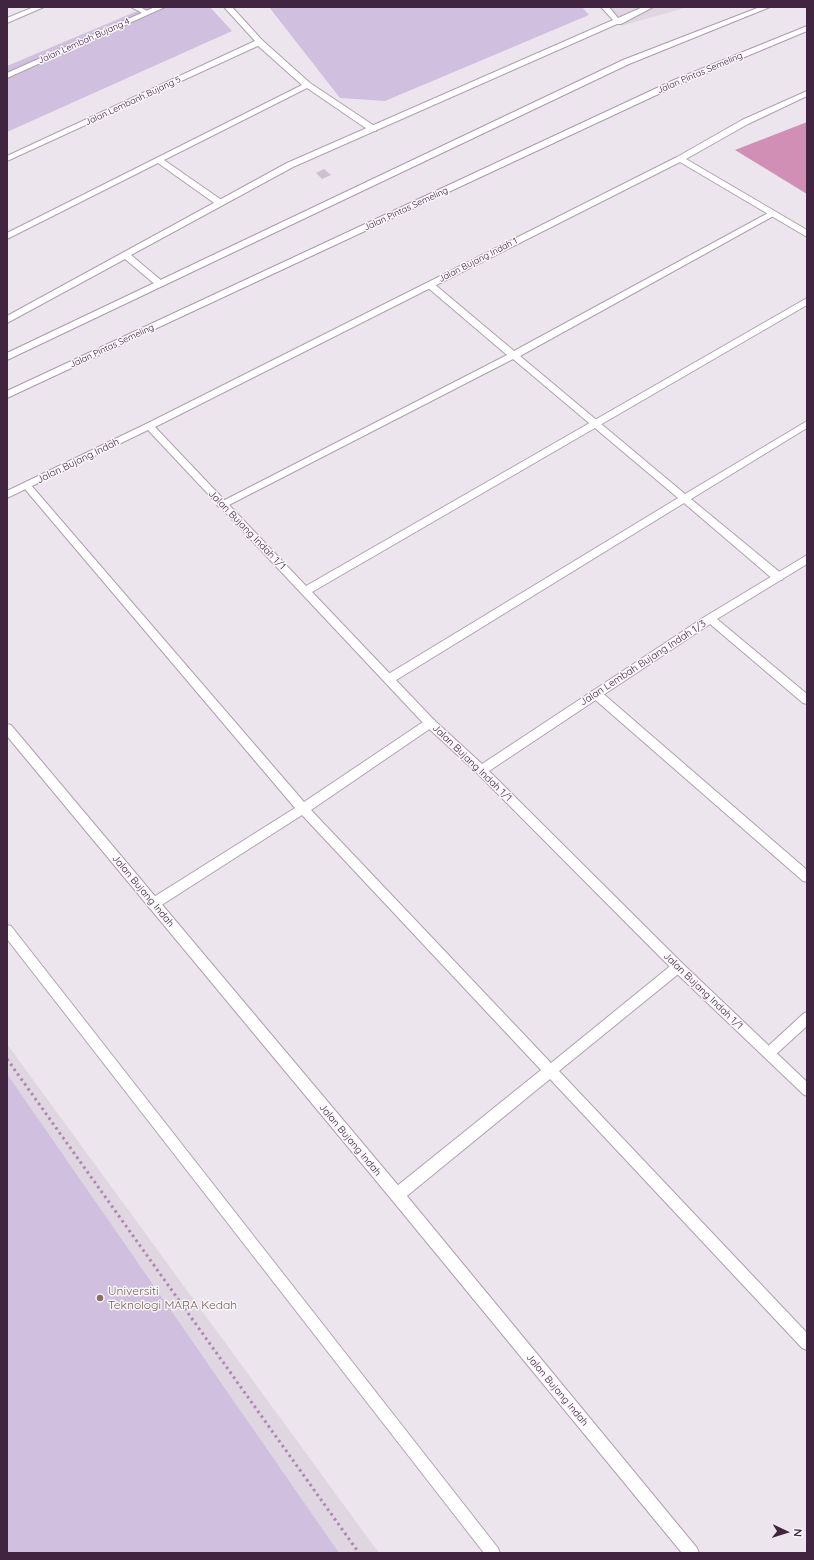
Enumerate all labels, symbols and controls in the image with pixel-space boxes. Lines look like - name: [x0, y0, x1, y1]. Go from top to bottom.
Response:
- street label: Jalan Lembah Bujang 4: [36, 16, 132, 66]
- street label: Jalan Pintas Semeling: [656, 50, 744, 96]
- street label: Jalan Lembanh Bujang 5: [83, 74, 183, 128]
- street label: Jalan Pintas Semeling: [362, 185, 450, 233]
- street label: Jalan Bujang Indah 1: [437, 235, 519, 285]
- street label: Jalan Pintas Semeling: [68, 322, 156, 370]
- street label: Jalan Bujang Indah: [35, 436, 121, 486]
- street label: Jalan Bujang Indah 1/1: [206, 488, 288, 572]
- street label: Jalan Lembah Bujang Indah 1/3: [578, 618, 708, 708]
- street label: Jalan Bujang Indah 1/1: [430, 722, 514, 804]
- street label: Jalan Bujang Indah: [109, 853, 177, 929]
- street label: Jalan Bujang Indah 1/1: [661, 950, 745, 1032]
- street label: Jalan Bujang Indah: [316, 1102, 384, 1178]
- place label: Universiti Teknologi MARA Kedah: [108, 1284, 237, 1312]
- marker: Universiti Teknologi MARA Kedah: [95, 1293, 105, 1303]
- street label: Jalan Bujang Indah: [523, 1352, 591, 1428]
- north arrow: [766, 1512, 806, 1552]
- text: N: [791, 1528, 805, 1537]

